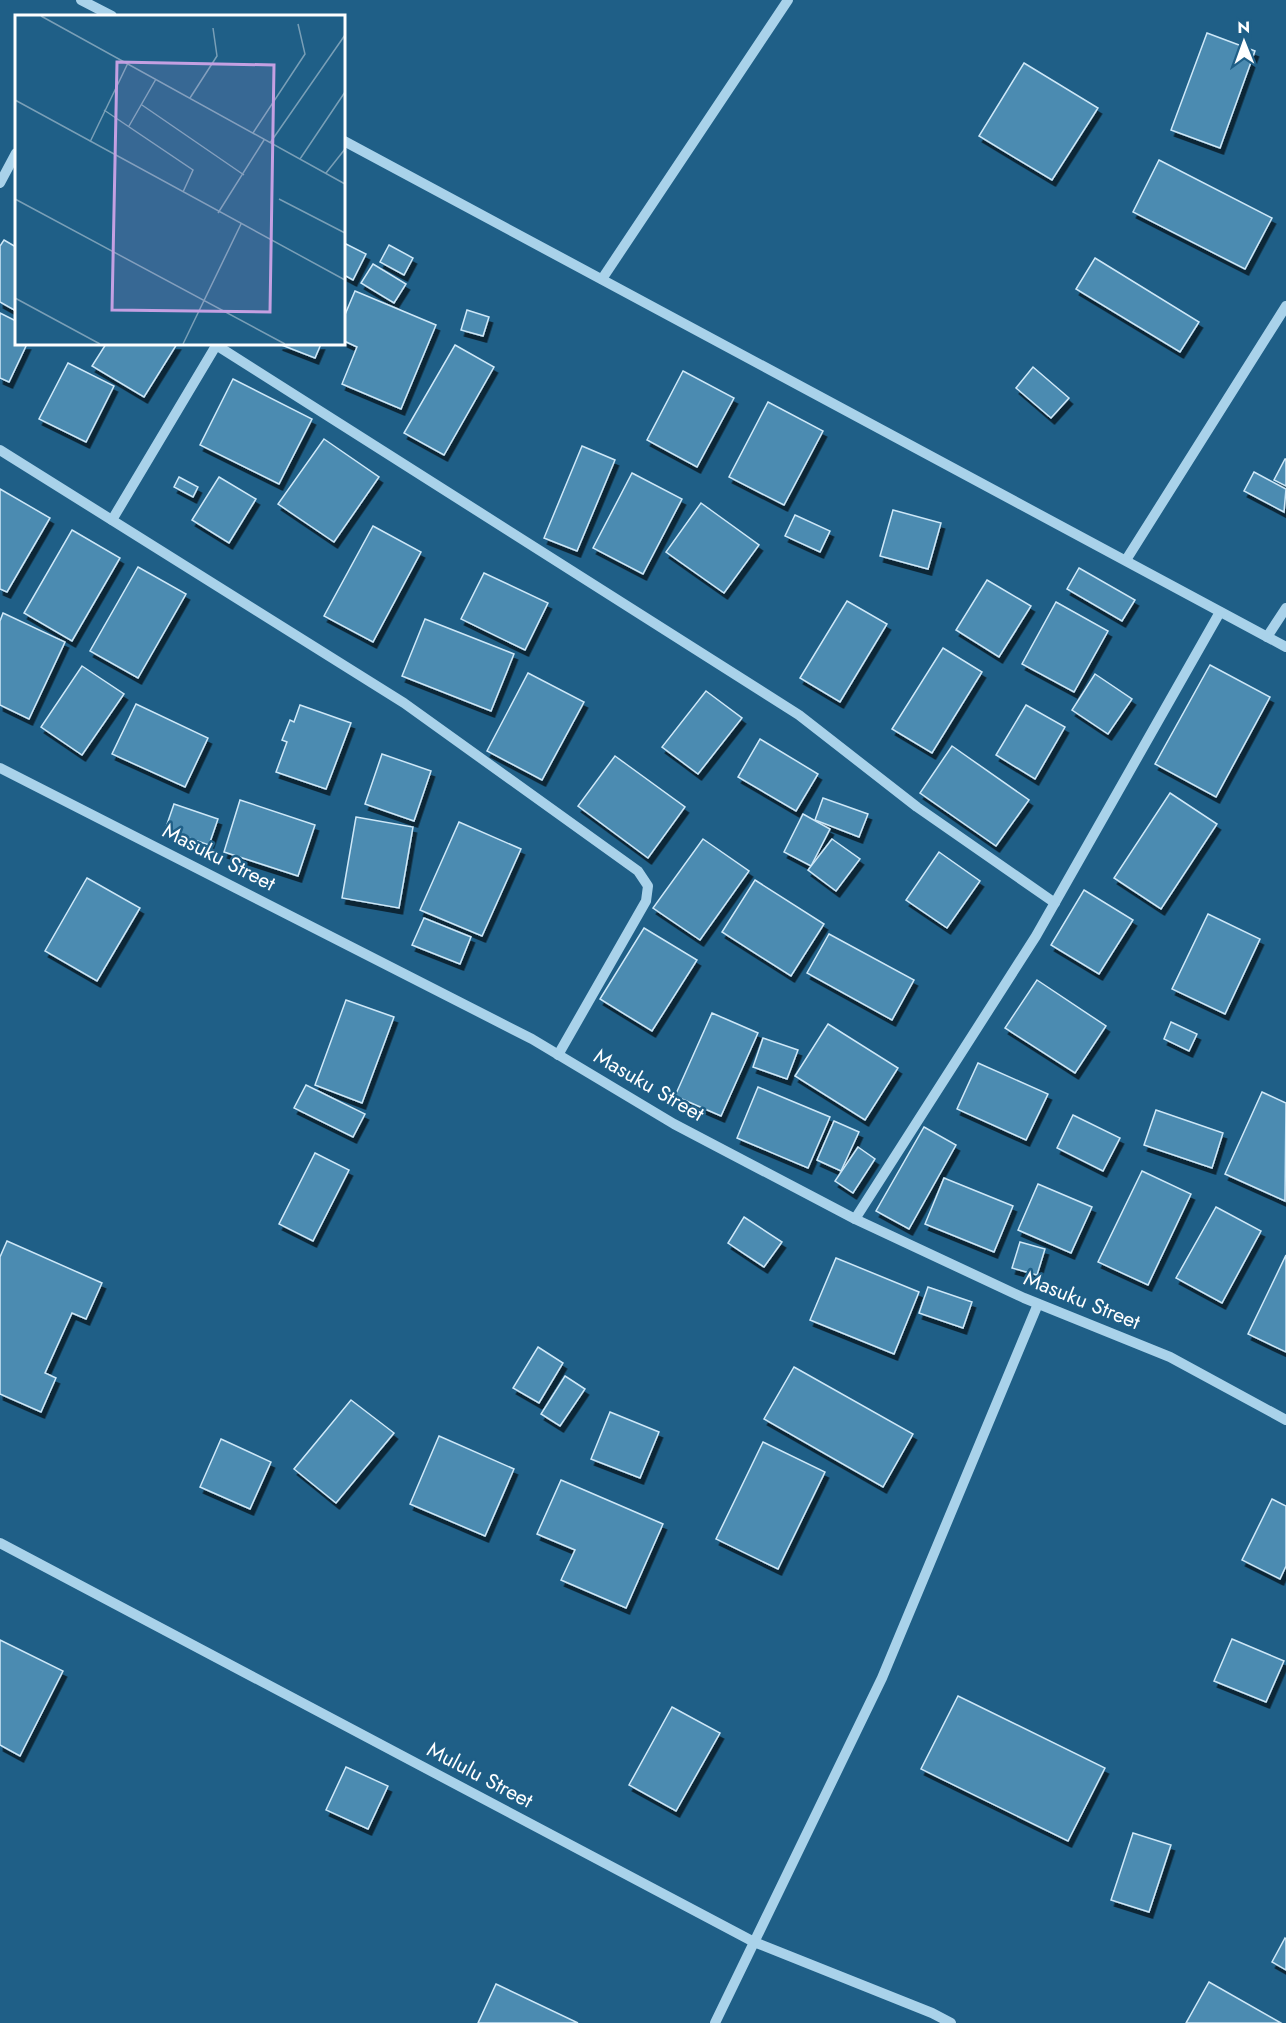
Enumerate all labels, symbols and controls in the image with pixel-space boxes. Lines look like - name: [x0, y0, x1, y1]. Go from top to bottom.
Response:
- north arrow: [1214, 12, 1274, 72]
- inset map: [15, 15, 345, 345]
- text: N: [1237, 16, 1250, 39]
- street label: Masuku Street: [157, 816, 281, 898]
- street label: Masuku Street: [588, 1041, 710, 1129]
- street label: Masuku Street: [1019, 1263, 1145, 1337]
- street label: Mululu Street: [422, 1734, 538, 1816]

